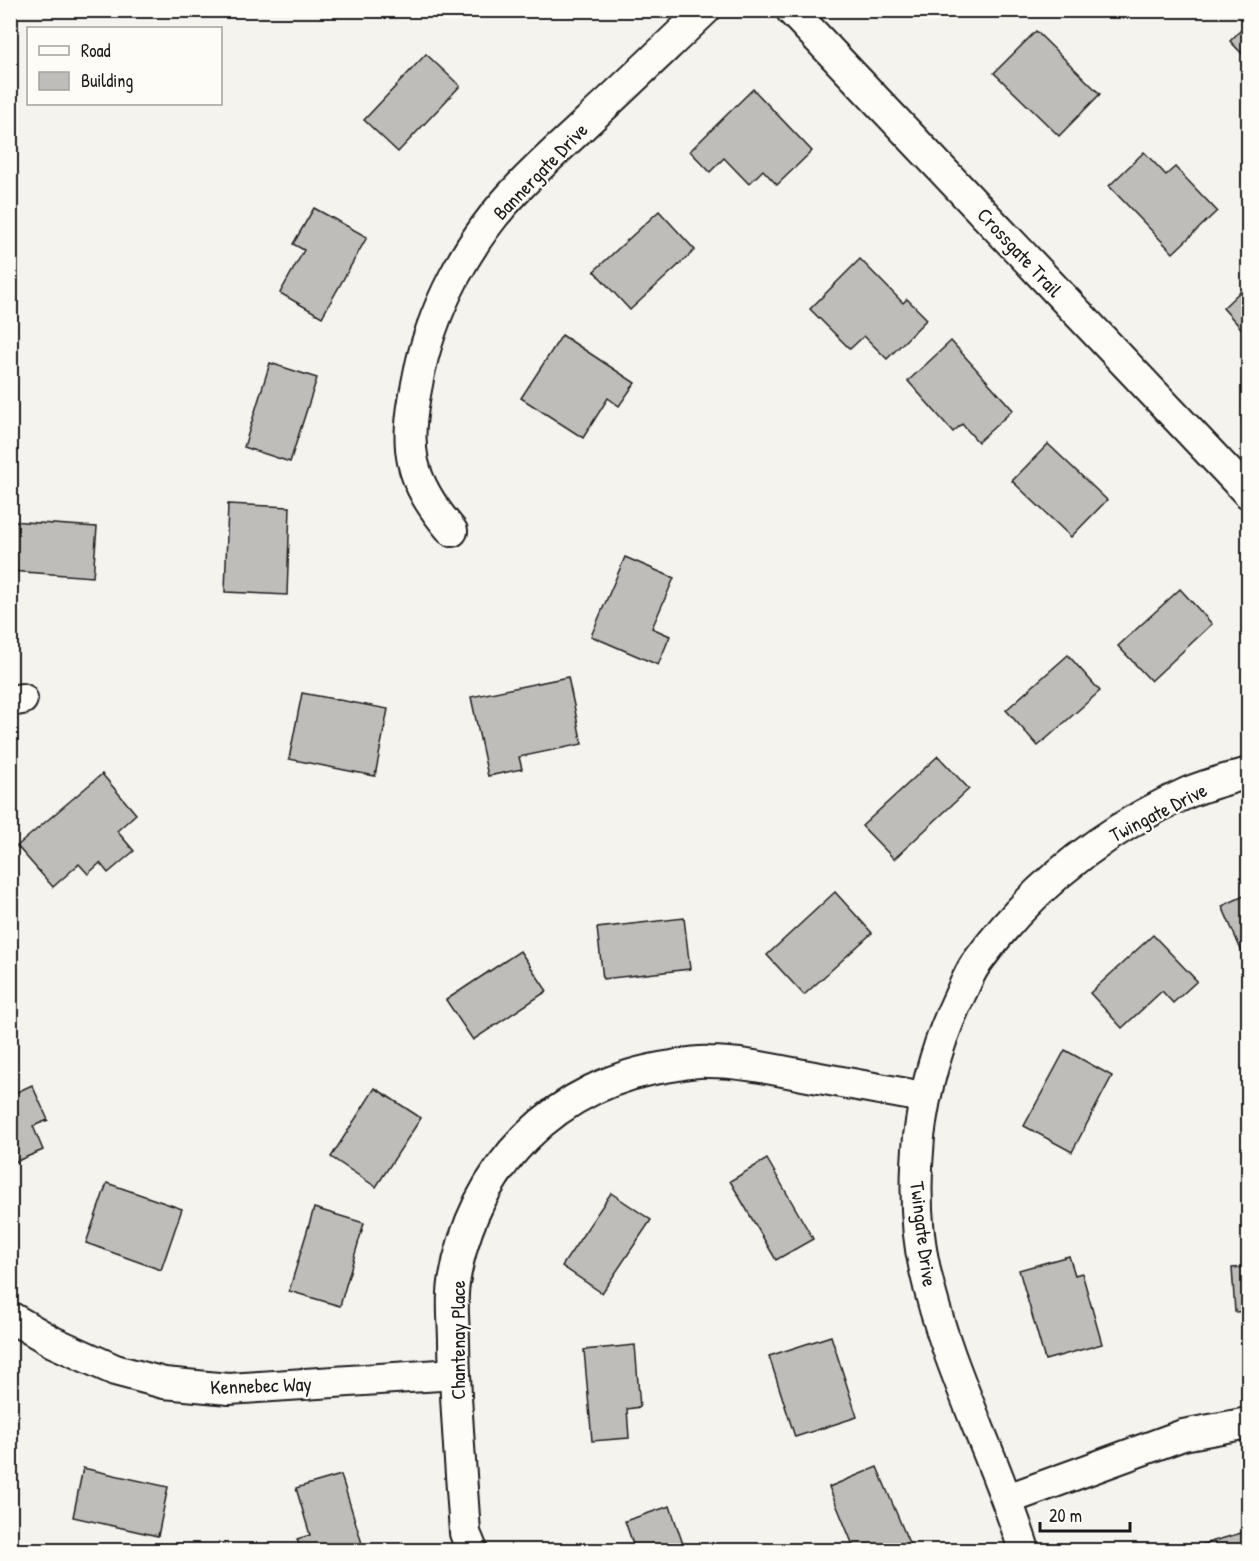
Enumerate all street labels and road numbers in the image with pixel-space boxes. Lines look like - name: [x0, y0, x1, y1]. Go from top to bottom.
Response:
- street label: Bannergate Drive: [487, 116, 593, 226]
- street label: Crossgate Trail: [972, 201, 1069, 303]
- street label: Twingate Drive: [1105, 776, 1211, 848]
- street label: Twingate Drive: [904, 1180, 944, 1288]
- street label: Chantenay Place: [444, 1280, 471, 1400]
- street label: Kennebec Way: [210, 1370, 312, 1400]

